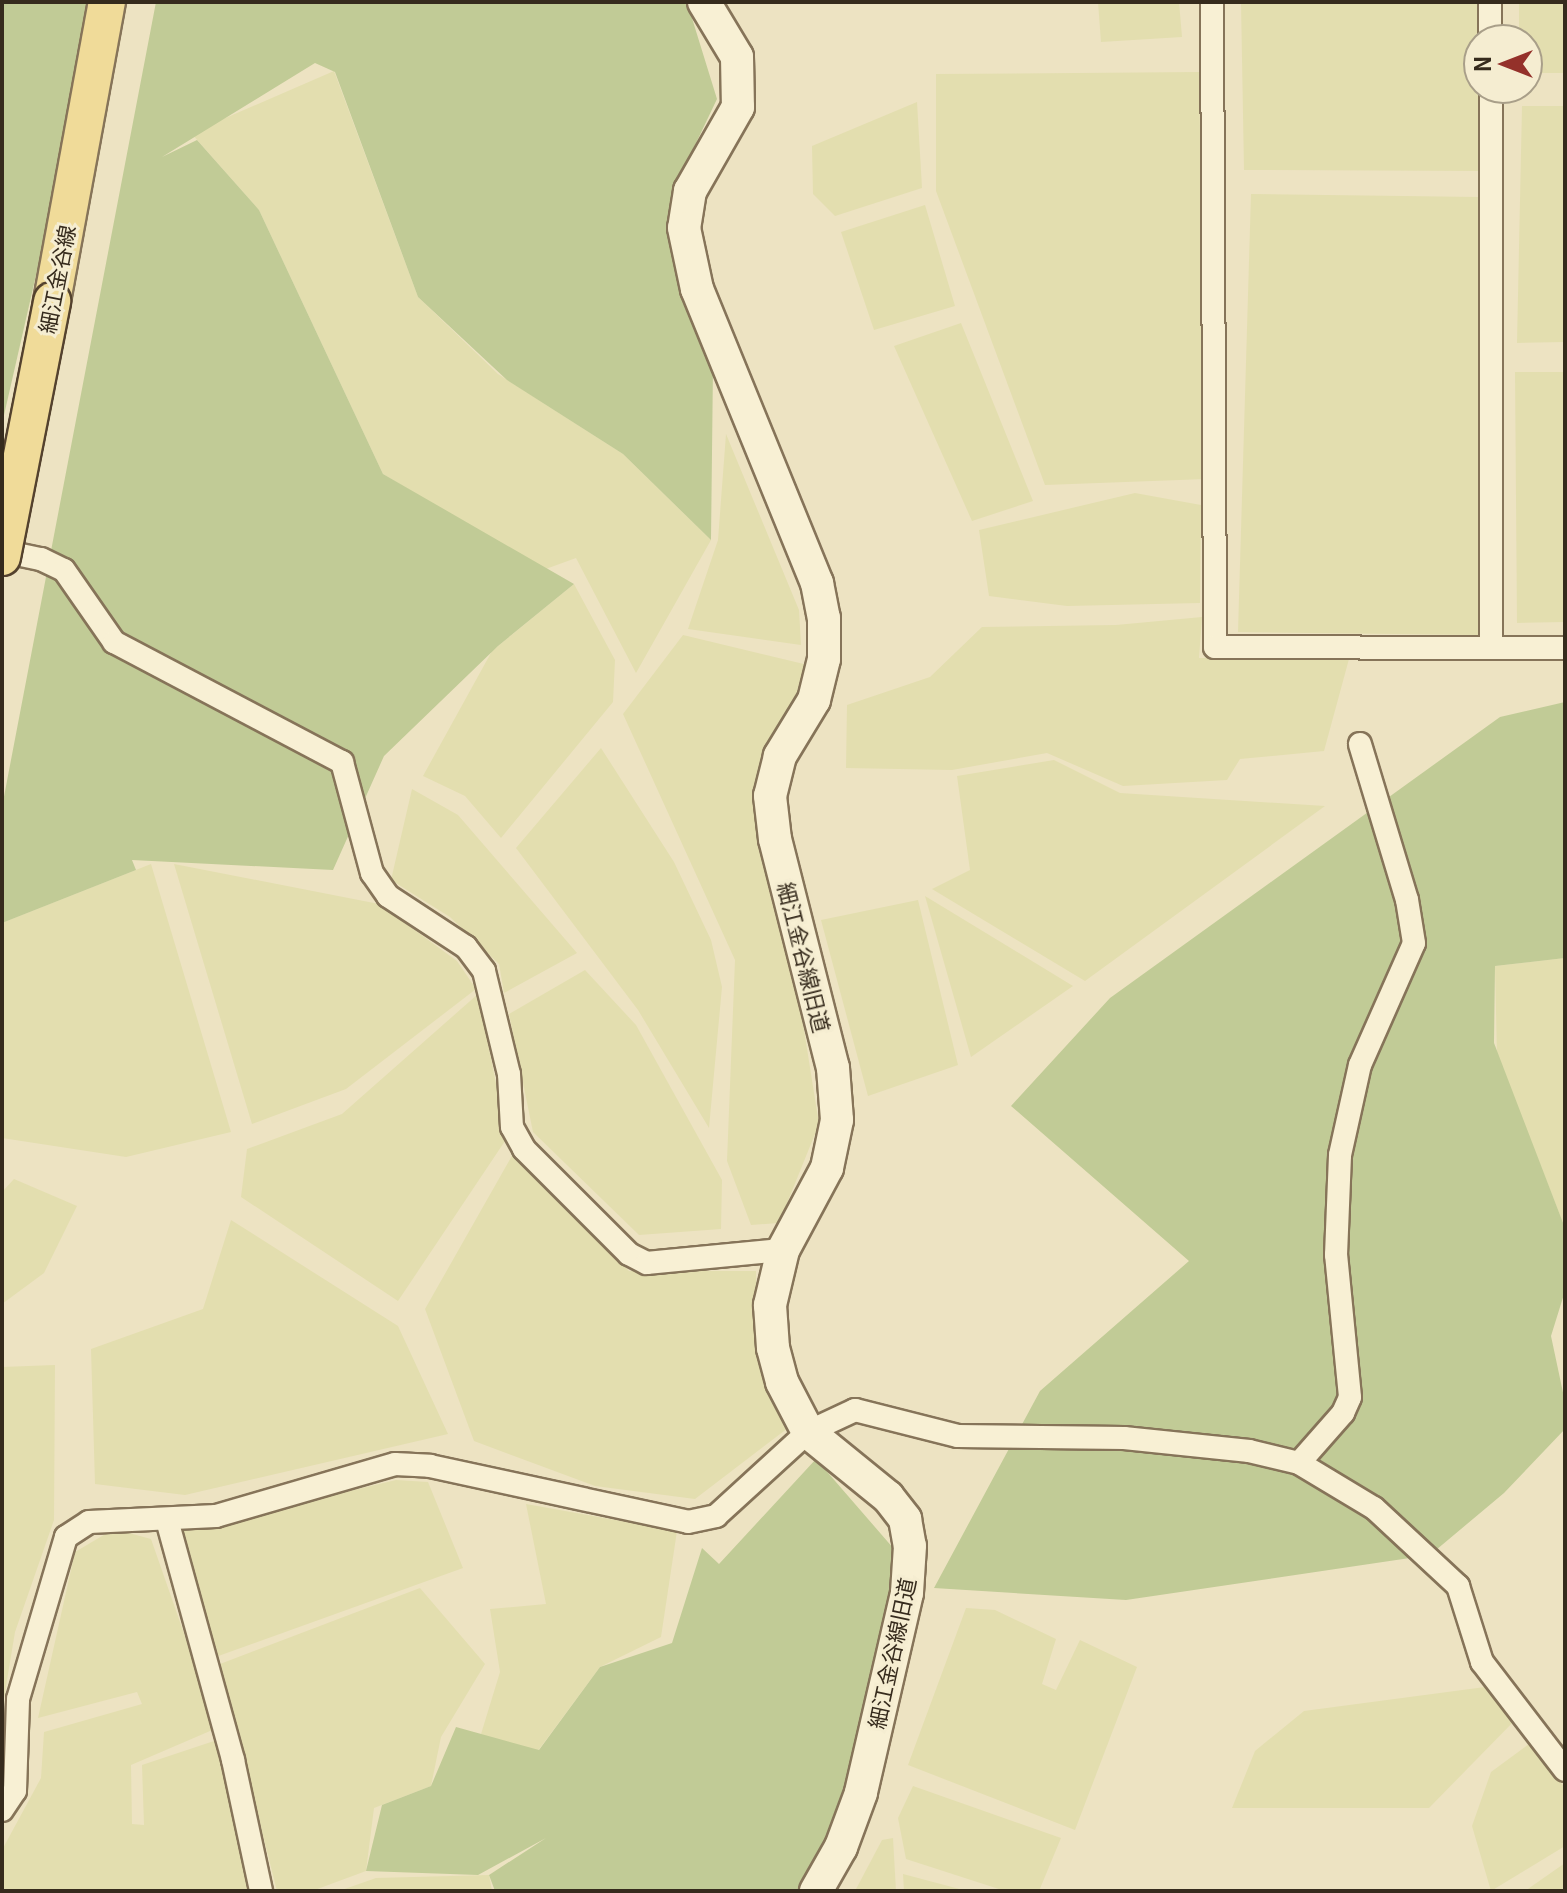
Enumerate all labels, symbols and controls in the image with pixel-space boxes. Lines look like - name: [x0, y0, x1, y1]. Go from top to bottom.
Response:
- north arrow: [1463, 24, 1543, 104]
- text: N: [1465, 56, 1497, 72]
- street label: 細江金谷線: [33, 222, 79, 336]
- street label: 細江金谷線旧道: [774, 879, 836, 1035]
- street label: 細江金谷線旧道: [862, 1575, 920, 1731]

